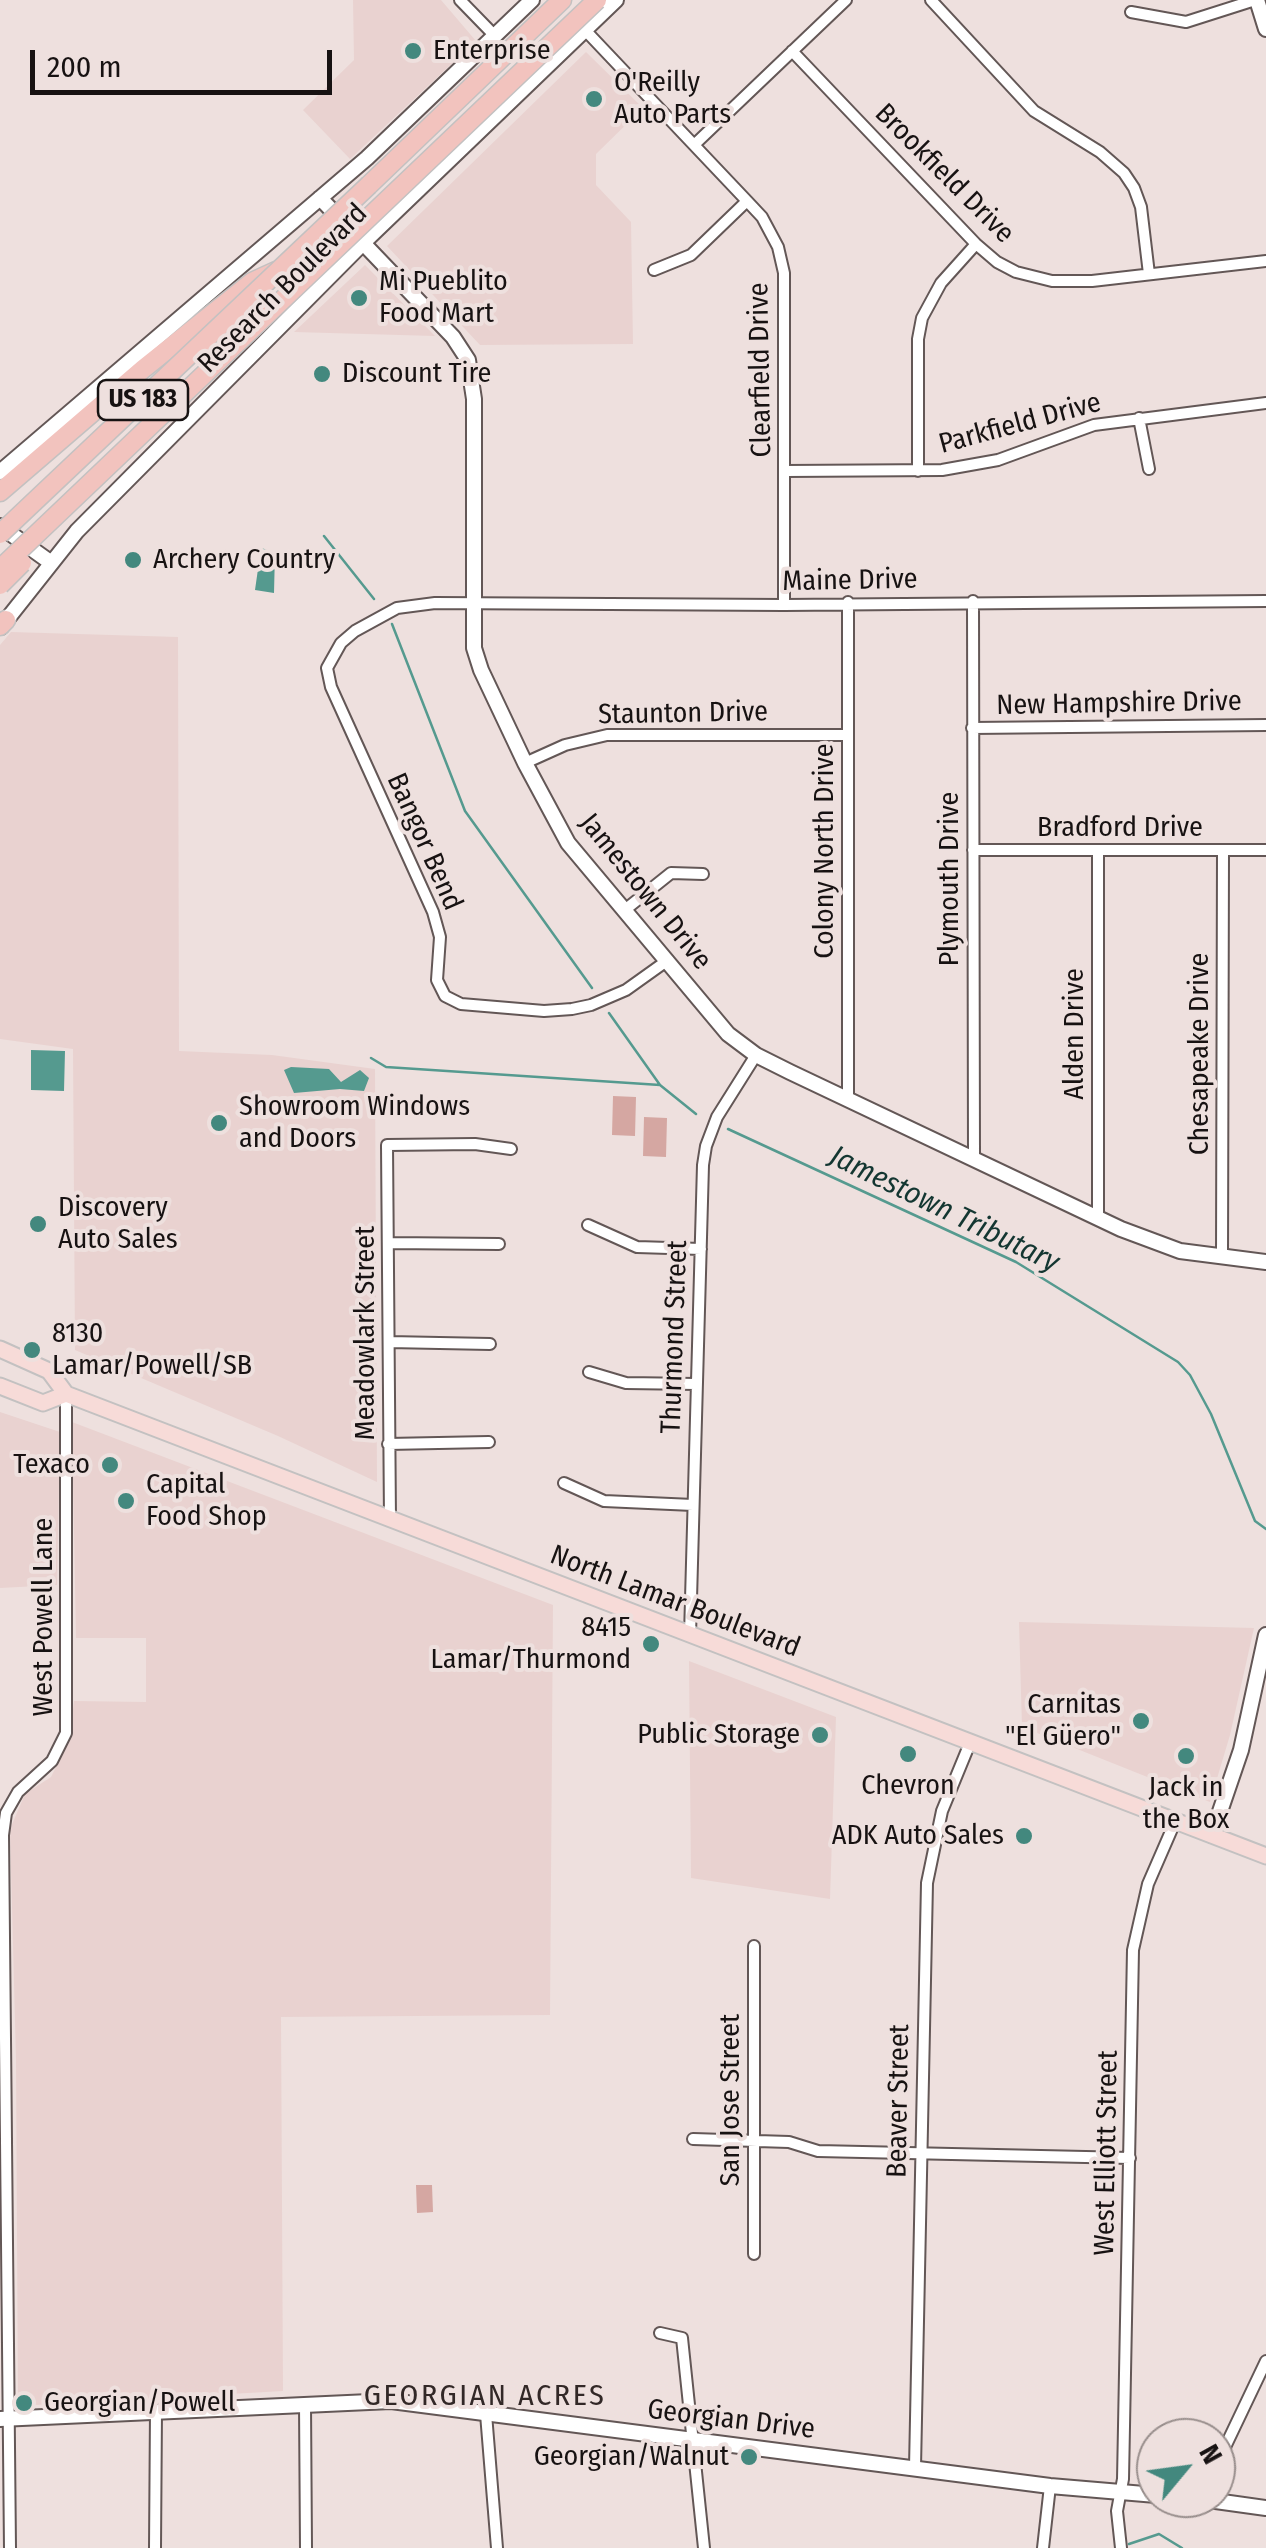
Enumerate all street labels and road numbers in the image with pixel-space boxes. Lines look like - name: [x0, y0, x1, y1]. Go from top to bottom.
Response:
- street label: Brookfield Drive: [867, 97, 1021, 251]
- street label: Research Boulevard: [191, 197, 375, 381]
- street label: Clearfield Drive: [743, 282, 779, 458]
- road number: US 183: [98, 380, 188, 420]
- street label: Parkfield Drive: [935, 386, 1105, 462]
- street label: Maine Drive: [782, 563, 918, 599]
- street label: New Hampshire Drive: [996, 685, 1242, 723]
- street label: Staunton Drive: [598, 696, 768, 732]
- street label: Colony North Drive: [808, 743, 842, 959]
- street label: Bangor Bend: [379, 768, 469, 916]
- street label: Plymouth Drive: [933, 792, 967, 966]
- street label: Jamestown Drive: [572, 807, 718, 977]
- street label: Bradford Drive: [1037, 811, 1203, 845]
- street label: Chesapeake Drive: [1183, 953, 1217, 1155]
- street label: Alden Drive: [1058, 968, 1092, 1100]
- street label: Meadowlark Street: [349, 1226, 383, 1440]
- street label: Thurmond Street: [655, 1240, 695, 1434]
- street label: West Powell Lane: [27, 1518, 61, 1716]
- street label: North Lamar Boulevard: [545, 1539, 805, 1665]
- street label: San Jose Street: [714, 2014, 748, 2186]
- street label: Beaver Street: [881, 2024, 917, 2178]
- street label: West Elliott Street: [1088, 2050, 1126, 2256]
- street label: Georgian Drive: [645, 2393, 817, 2447]

